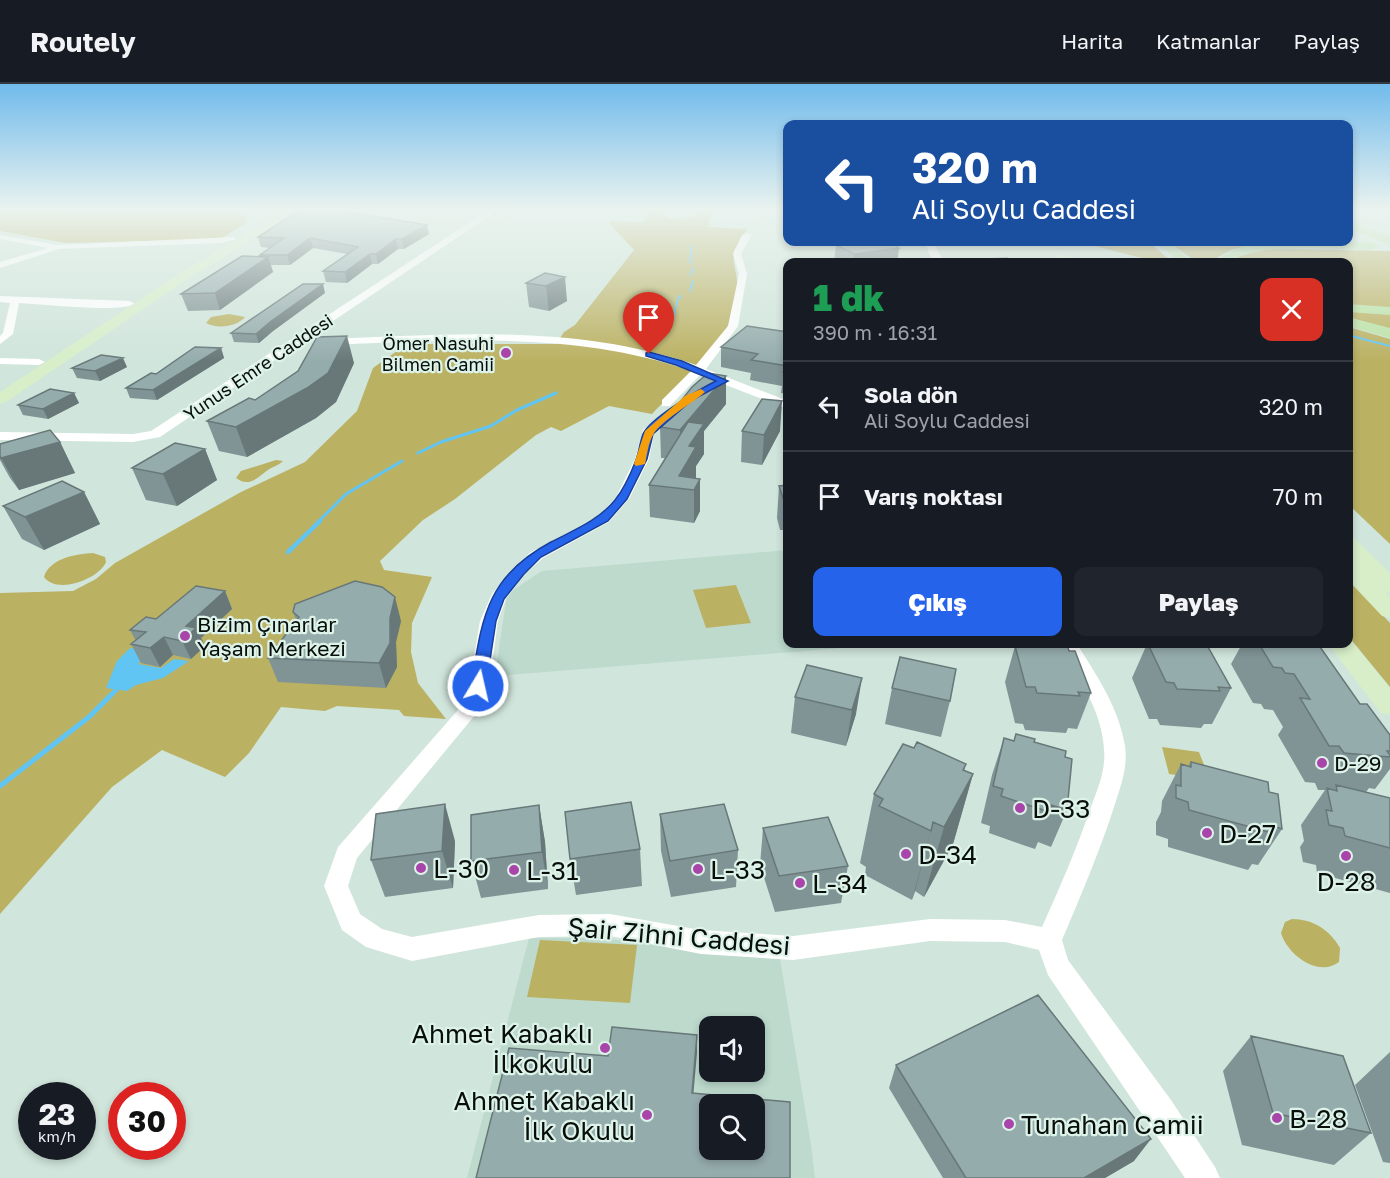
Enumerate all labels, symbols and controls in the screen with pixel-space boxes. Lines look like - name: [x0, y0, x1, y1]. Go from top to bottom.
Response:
- text: Routely: [30, 25, 136, 58]
- text: Harita: [1061, 28, 1123, 54]
- text: Katmanlar: [1156, 28, 1261, 54]
- text: Paylaş: [1294, 28, 1360, 54]
- text: 320 m: [912, 142, 1038, 192]
- icon: left: [813, 144, 891, 222]
- text: Ali Soylu Caddesi: [912, 193, 1136, 225]
- text: 1 dk: [813, 276, 884, 319]
- button: close: [1260, 278, 1323, 341]
- pin: [623, 292, 674, 354]
- icon: arrive: [632, 301, 665, 334]
- street label: Yunus Emre Caddesi: [179, 309, 337, 425]
- text: 390 m · 16:31: [813, 320, 937, 344]
- place label: Ömer Nasuhi Bilmen Camii: [381, 332, 494, 375]
- marker: Ömer Nasuhi Bilmen Camii: [499, 346, 513, 360]
- text: Sola dön: [864, 381, 958, 408]
- icon: left: [813, 390, 846, 423]
- text: 320 m: [1259, 393, 1323, 420]
- text: Ali Soylu Caddesi: [864, 408, 1030, 432]
- icon: arrive: [813, 480, 846, 513]
- text: Varış noktası: [864, 483, 1003, 510]
- text: 70 m: [1273, 483, 1323, 510]
- button: Çıkış: [813, 567, 1062, 636]
- button: Paylaş: [1074, 567, 1323, 636]
- place label: Bizim Çınarlar Yaşam Merkezi: [197, 611, 346, 661]
- marker: Bizim Çınarlar Yaşam Merkezi: [178, 629, 192, 643]
- position arrow: [446, 654, 510, 718]
- place label: D-29: [1334, 750, 1382, 776]
- marker: D-29: [1315, 756, 1329, 770]
- place label: D-33: [1032, 793, 1091, 824]
- marker: D-33: [1013, 801, 1027, 815]
- place label: D-27: [1219, 818, 1276, 849]
- marker: D-27: [1200, 826, 1214, 840]
- place label: D-34: [918, 839, 977, 870]
- marker: D-34: [899, 847, 913, 861]
- marker: D-28: [1339, 849, 1353, 863]
- place label: L-30: [433, 853, 489, 884]
- place label: L-33: [710, 854, 765, 885]
- place label: L-31: [526, 855, 579, 886]
- marker: L-30: [414, 861, 428, 875]
- marker: L-33: [691, 862, 705, 876]
- marker: L-31: [507, 863, 521, 877]
- place label: D-28: [1316, 866, 1376, 897]
- place label: L-34: [812, 868, 868, 899]
- marker: L-34: [793, 876, 807, 890]
- street label: Şair Zihni Caddesi: [567, 911, 791, 961]
- map controls: [699, 1016, 765, 1160]
- button: sound: [699, 1016, 765, 1082]
- place label: Ahmet Kabaklı İlkokulu: [412, 1018, 593, 1079]
- marker: Ahmet Kabaklı İlkokulu: [598, 1041, 612, 1055]
- speed limit sign: 30: [108, 1082, 186, 1160]
- place label: Ahmet Kabaklı İlk Okulu: [454, 1085, 635, 1146]
- button: search: [699, 1094, 765, 1160]
- text: 23: [39, 1096, 75, 1132]
- place label: B-28: [1289, 1103, 1347, 1134]
- marker: Ahmet Kabaklı İlk Okulu: [640, 1108, 654, 1122]
- place label: Tunahan Camii: [1021, 1109, 1204, 1140]
- marker: B-28: [1270, 1111, 1284, 1125]
- marker: Tunahan Camii: [1002, 1117, 1016, 1131]
- text: km/h: [38, 1127, 76, 1145]

